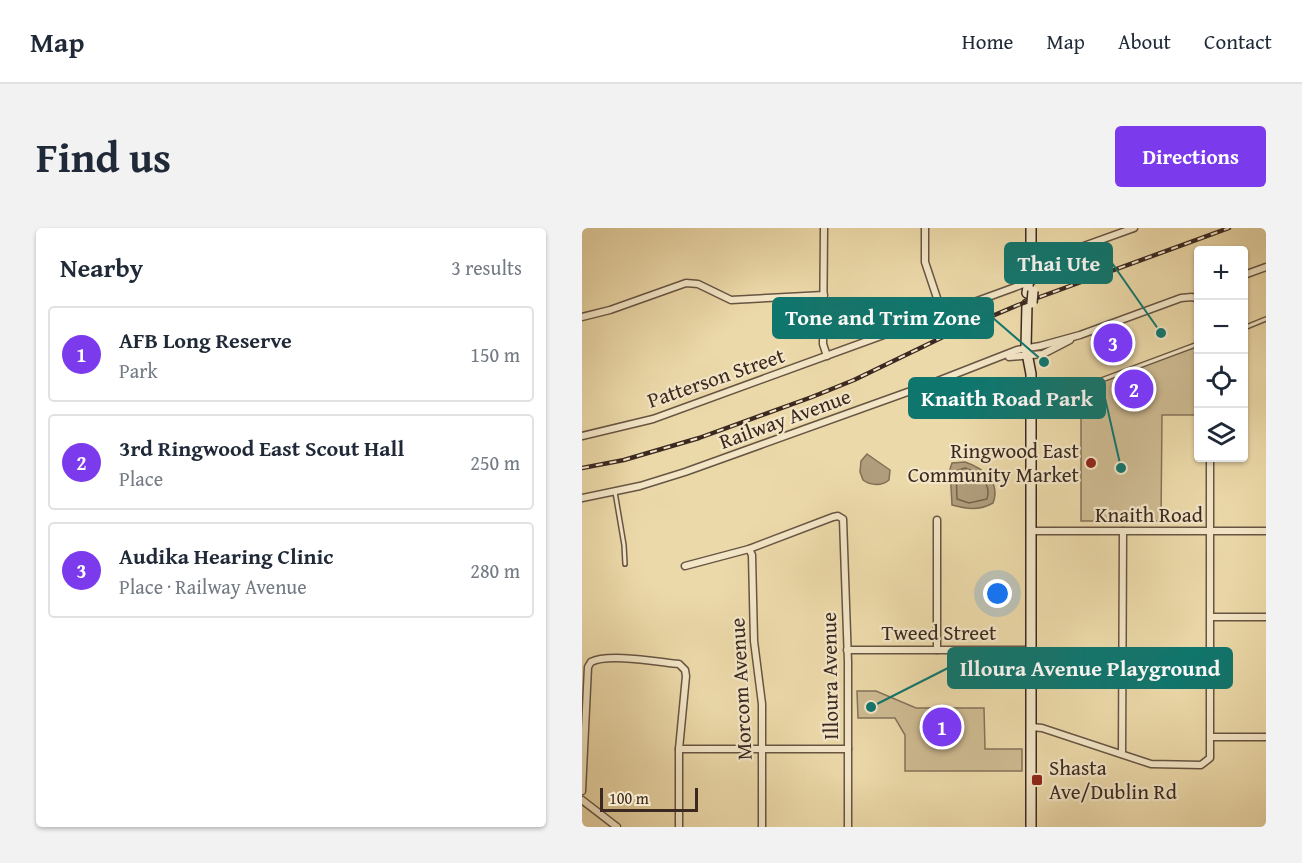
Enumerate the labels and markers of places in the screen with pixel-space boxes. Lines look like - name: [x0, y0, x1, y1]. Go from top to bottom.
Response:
- callout: Thai Ute: [1005, 243, 1112, 283]
- callout: Tone and Trim Zone: [773, 298, 993, 338]
- pin: 3: [1094, 320, 1132, 366]
- pin: 2: [1114, 366, 1154, 412]
- callout: Knaith Road Park: [909, 378, 1105, 418]
- place label: Ringwood East Community Market: [908, 435, 1080, 490]
- marker: Ringwood East Community Market: [1084, 456, 1098, 470]
- callout: Illoura Avenue Playground: [948, 648, 1232, 688]
- pin: 1: [922, 704, 962, 750]
- place label: Shasta Ave/Dublin Rd: [1049, 752, 1178, 807]
- marker: Shasta Ave/Dublin Rd: [1030, 773, 1044, 787]

